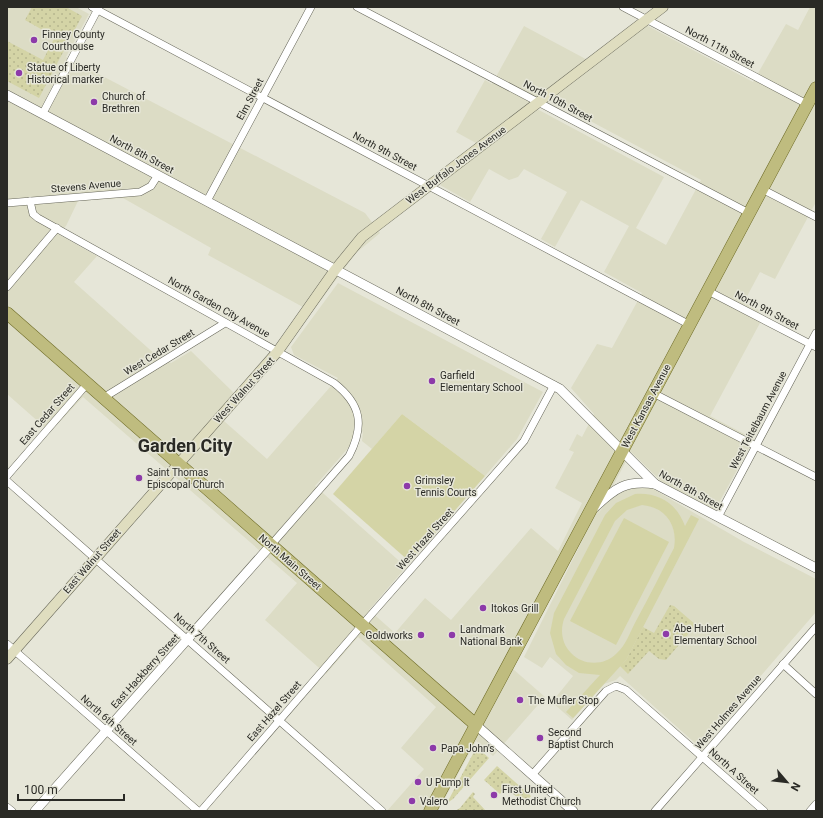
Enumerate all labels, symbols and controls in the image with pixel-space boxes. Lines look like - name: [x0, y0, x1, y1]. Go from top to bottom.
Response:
- street label: North 11th Street: [684, 24, 756, 70]
- place label: Finney County Courthouse: [42, 29, 105, 52]
- marker: Finney County Courthouse: [29, 35, 39, 45]
- place label: Statue of Liberty Historical marker: [27, 62, 104, 85]
- marker: Statue of Liberty Historical marker: [14, 68, 24, 78]
- street label: Elm Street: [234, 76, 266, 122]
- street label: North 10th Street: [522, 78, 594, 124]
- place label: Church of Brethren: [102, 91, 146, 114]
- marker: Church of Brethren: [89, 97, 99, 107]
- street label: West Buffalo Jones Avenue: [404, 124, 508, 206]
- street label: North 9th Street: [351, 129, 419, 173]
- street label: North 8th Street: [108, 132, 176, 176]
- street label: Stevens Avenue: [50, 177, 122, 195]
- street label: North Garden City Avenue: [166, 274, 272, 340]
- street label: North 8th Street: [394, 284, 462, 328]
- street label: North 9th Street: [733, 288, 801, 332]
- street label: West Cedar Street: [122, 327, 196, 377]
- street label: West Walnut Street: [212, 355, 276, 425]
- street label: West Kansas Avenue: [619, 362, 673, 450]
- street label: West Teitelbaum Avenue: [727, 369, 789, 471]
- place label: Garfield Elementary School: [440, 370, 523, 393]
- marker: Garfield Elementary School: [427, 376, 437, 386]
- street label: East Cedar Street: [18, 381, 76, 447]
- district label: Garden City: [138, 435, 233, 456]
- place label: Saint Thomas Episcopal Church: [147, 467, 224, 490]
- street label: North 8th Street: [657, 468, 725, 512]
- marker: Saint Thomas Episcopal Church: [134, 473, 144, 483]
- place label: Grimsley Tennis Courts: [415, 475, 477, 498]
- marker: Grimsley Tennis Courts: [402, 481, 412, 491]
- street label: West Hazel Street: [394, 506, 456, 572]
- street label: East Walnut Street: [61, 527, 123, 595]
- street label: North Main Street: [257, 532, 323, 592]
- marker: Itokos Grill: [478, 603, 488, 613]
- place label: Itokos Grill: [491, 603, 539, 614]
- street label: North 7th Street: [172, 611, 232, 665]
- place label: Abe Hubert Elementary School: [674, 623, 757, 646]
- place label: Landmark National Bank: [460, 624, 523, 647]
- marker: Abe Hubert Elementary School: [661, 629, 671, 639]
- place label: Goldworks: [366, 630, 413, 641]
- marker: Goldworks: [416, 630, 426, 640]
- marker: Landmark National Bank: [447, 630, 457, 640]
- street label: East Hackberry Street: [109, 632, 181, 710]
- street label: West Holmes Avenue: [693, 673, 763, 751]
- street label: East Hazel Street: [245, 679, 303, 743]
- street label: North 6th Street: [79, 693, 139, 747]
- marker: The Mufler Stop: [515, 695, 525, 705]
- place label: The Mufler Stop: [528, 695, 599, 706]
- place label: Second Baptist Church: [548, 727, 613, 750]
- marker: Second Baptist Church: [535, 733, 545, 743]
- marker: Papa John's: [428, 743, 438, 753]
- place label: Papa John's: [441, 743, 495, 754]
- street label: North A Street: [707, 746, 761, 796]
- north arrow: [767, 762, 807, 802]
- scale bar: [18, 776, 124, 802]
- marker: U Pump It: [413, 777, 423, 787]
- place label: U Pump It: [426, 777, 470, 788]
- text: N: [788, 780, 803, 793]
- text: 100 m: [24, 783, 58, 797]
- place label: First United Methodist Church: [502, 784, 581, 807]
- marker: First United Methodist Church: [489, 790, 499, 800]
- marker: Valero: [407, 796, 417, 806]
- place label: Valero: [420, 796, 449, 807]

